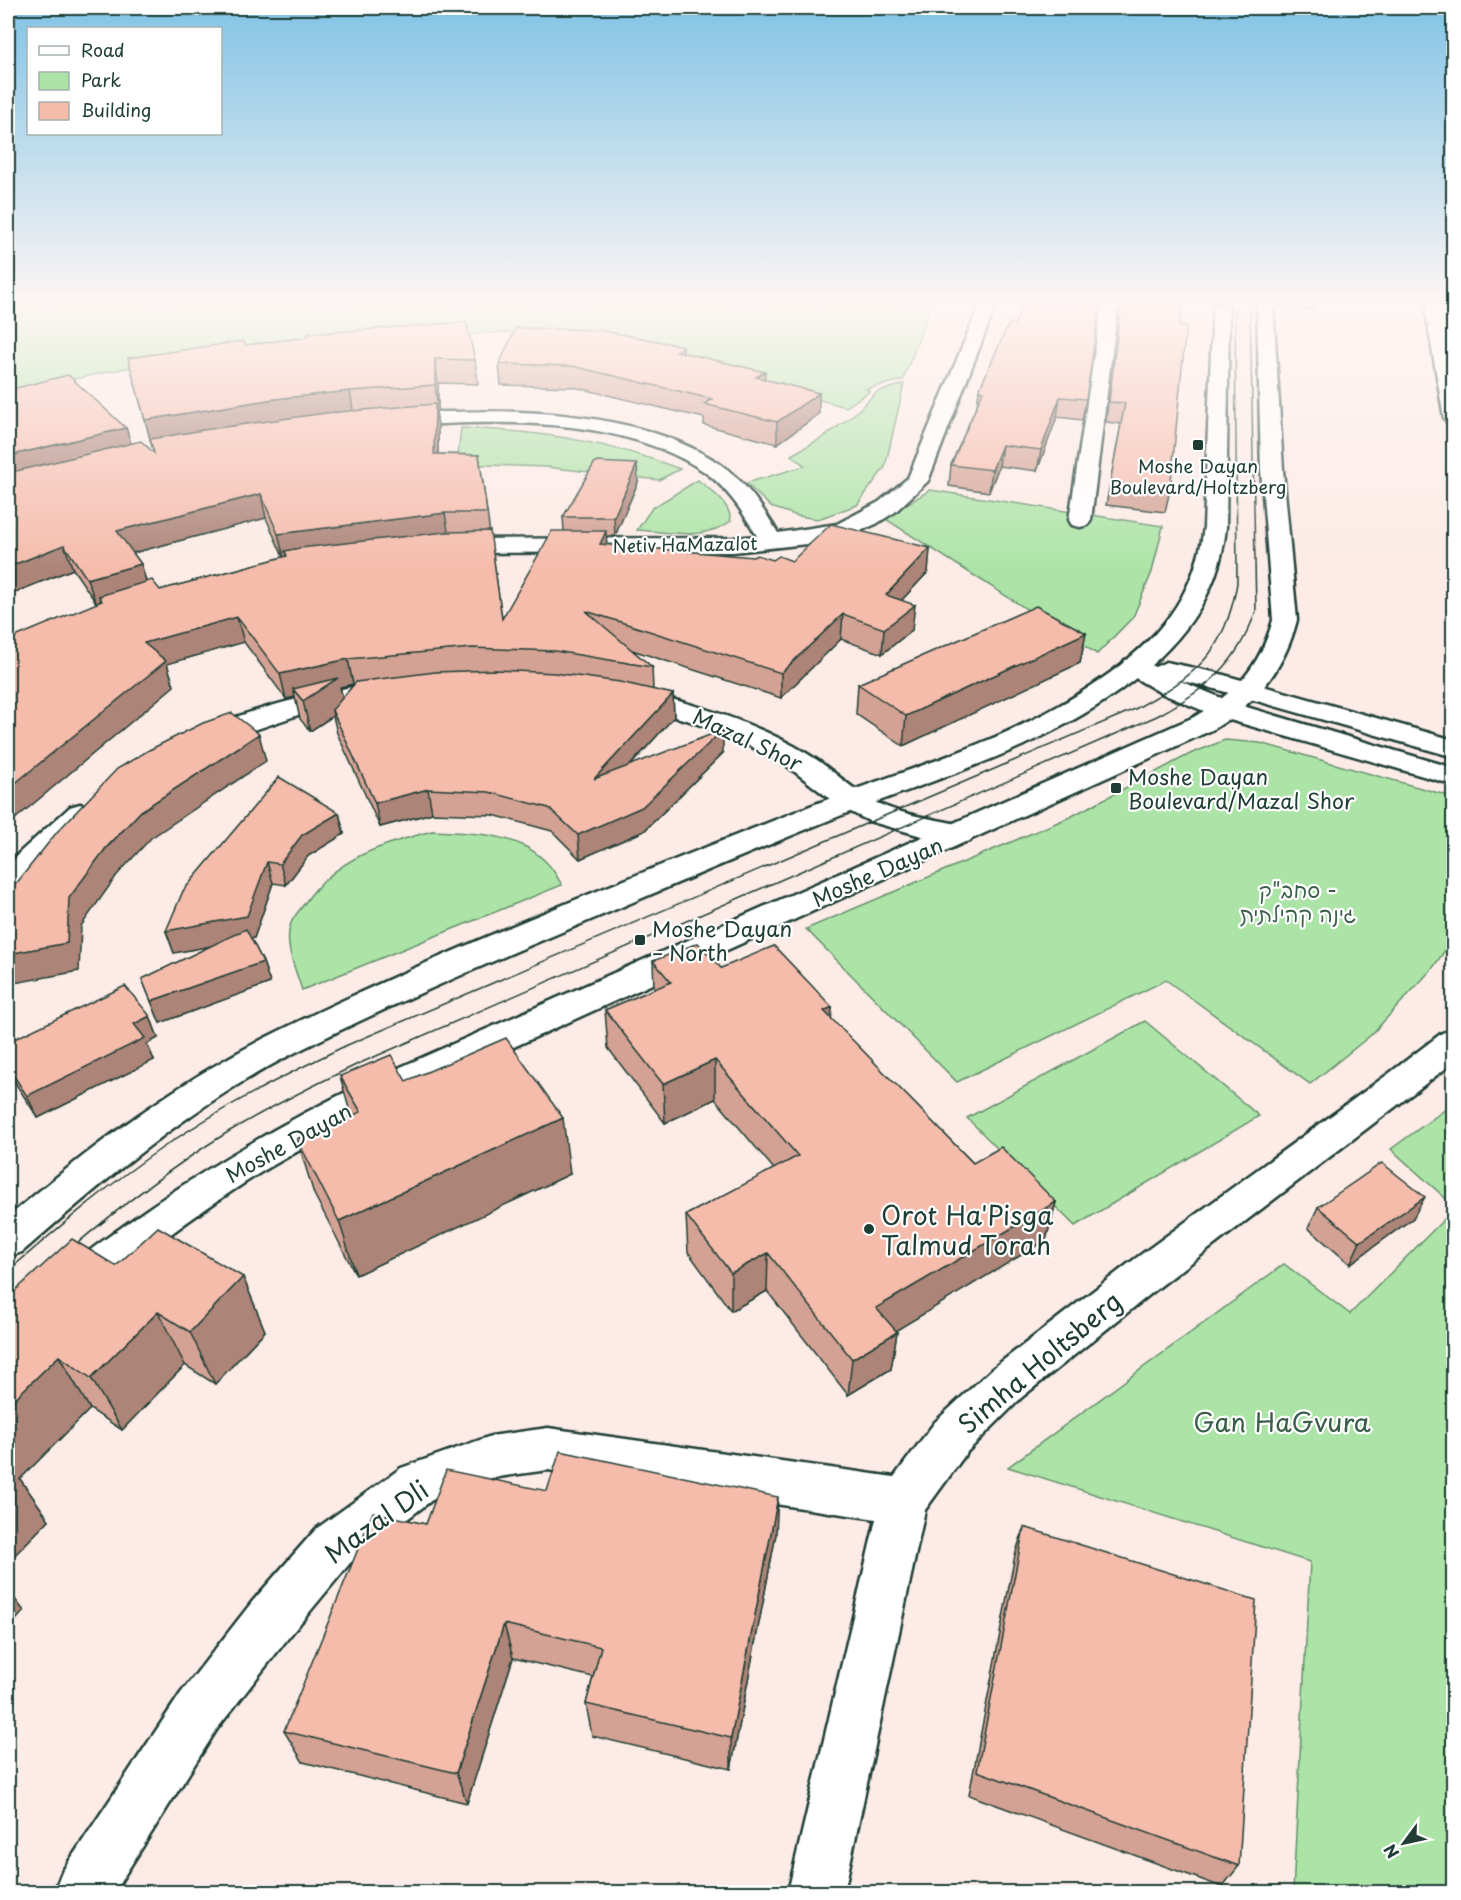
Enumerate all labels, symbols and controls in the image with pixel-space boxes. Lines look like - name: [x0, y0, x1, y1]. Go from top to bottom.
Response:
- legend: [27, 27, 222, 135]
- text: Road: [81, 36, 125, 63]
- text: Park: [81, 66, 121, 93]
- text: Building: [81, 96, 151, 123]
- marker: Moshe Dayan Boulevard/Holtzberg: [1191, 438, 1205, 452]
- place label: Moshe Dayan Boulevard/Holtzberg: [1110, 452, 1286, 500]
- street label: Netiv HaMazalot: [612, 529, 758, 559]
- street label: Mazal Shor: [688, 700, 809, 779]
- place label: Moshe Dayan Boulevard/Mazal Shor: [1128, 760, 1355, 816]
- marker: Moshe Dayan Boulevard/Mazal Shor: [1109, 781, 1123, 795]
- street label: Moshe Dayan: [807, 828, 947, 914]
- park label: סחב"ק - גינה קהילתית: [1240, 873, 1356, 929]
- place label: Moshe Dayan – North: [652, 912, 792, 968]
- marker: Moshe Dayan – North: [633, 933, 647, 947]
- street label: Moshe Dayan: [219, 1094, 357, 1190]
- place label: Orot Ha'Pisga Talmud Torah: [881, 1195, 1054, 1264]
- marker: Orot Ha'Pisga Talmud Torah: [862, 1222, 876, 1236]
- street label: Simha Holtsberg: [949, 1282, 1129, 1442]
- park label: Gan HaGvura: [1193, 1402, 1371, 1441]
- street label: Mazal Dli: [316, 1470, 436, 1572]
- north arrow: [1374, 1813, 1434, 1873]
- text: N: [1377, 1840, 1404, 1864]

